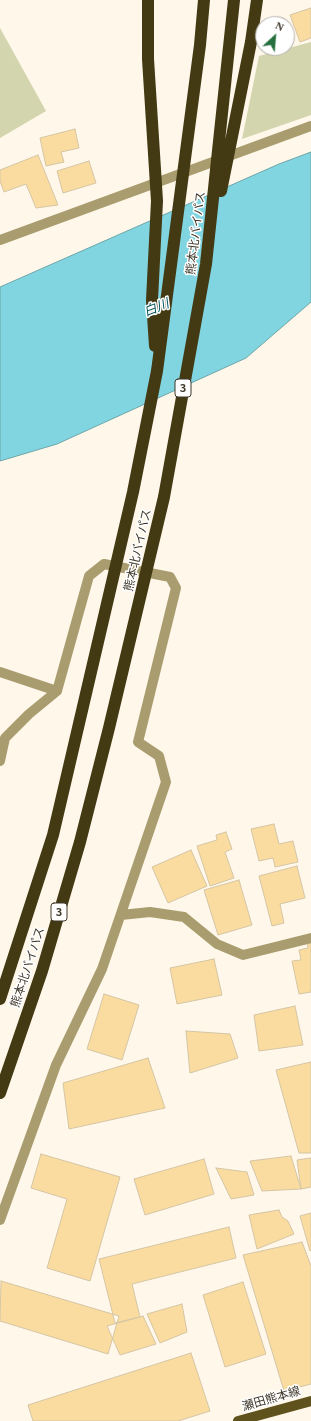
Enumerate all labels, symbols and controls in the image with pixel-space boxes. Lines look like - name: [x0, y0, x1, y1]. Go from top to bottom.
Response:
- north arrow: [255, 16, 295, 56]
- text: N: [274, 19, 286, 33]
- street label: 熊本北バイパス: [183, 190, 207, 276]
- water label: 白川: [141, 295, 171, 319]
- road number: 3: [175, 379, 191, 397]
- street label: 熊本北バイパス: [121, 507, 153, 593]
- road number: 3: [51, 903, 67, 921]
- street label: 熊本北バイパス: [7, 925, 47, 1009]
- street label: 瀬田熊本線: [240, 1383, 302, 1413]

